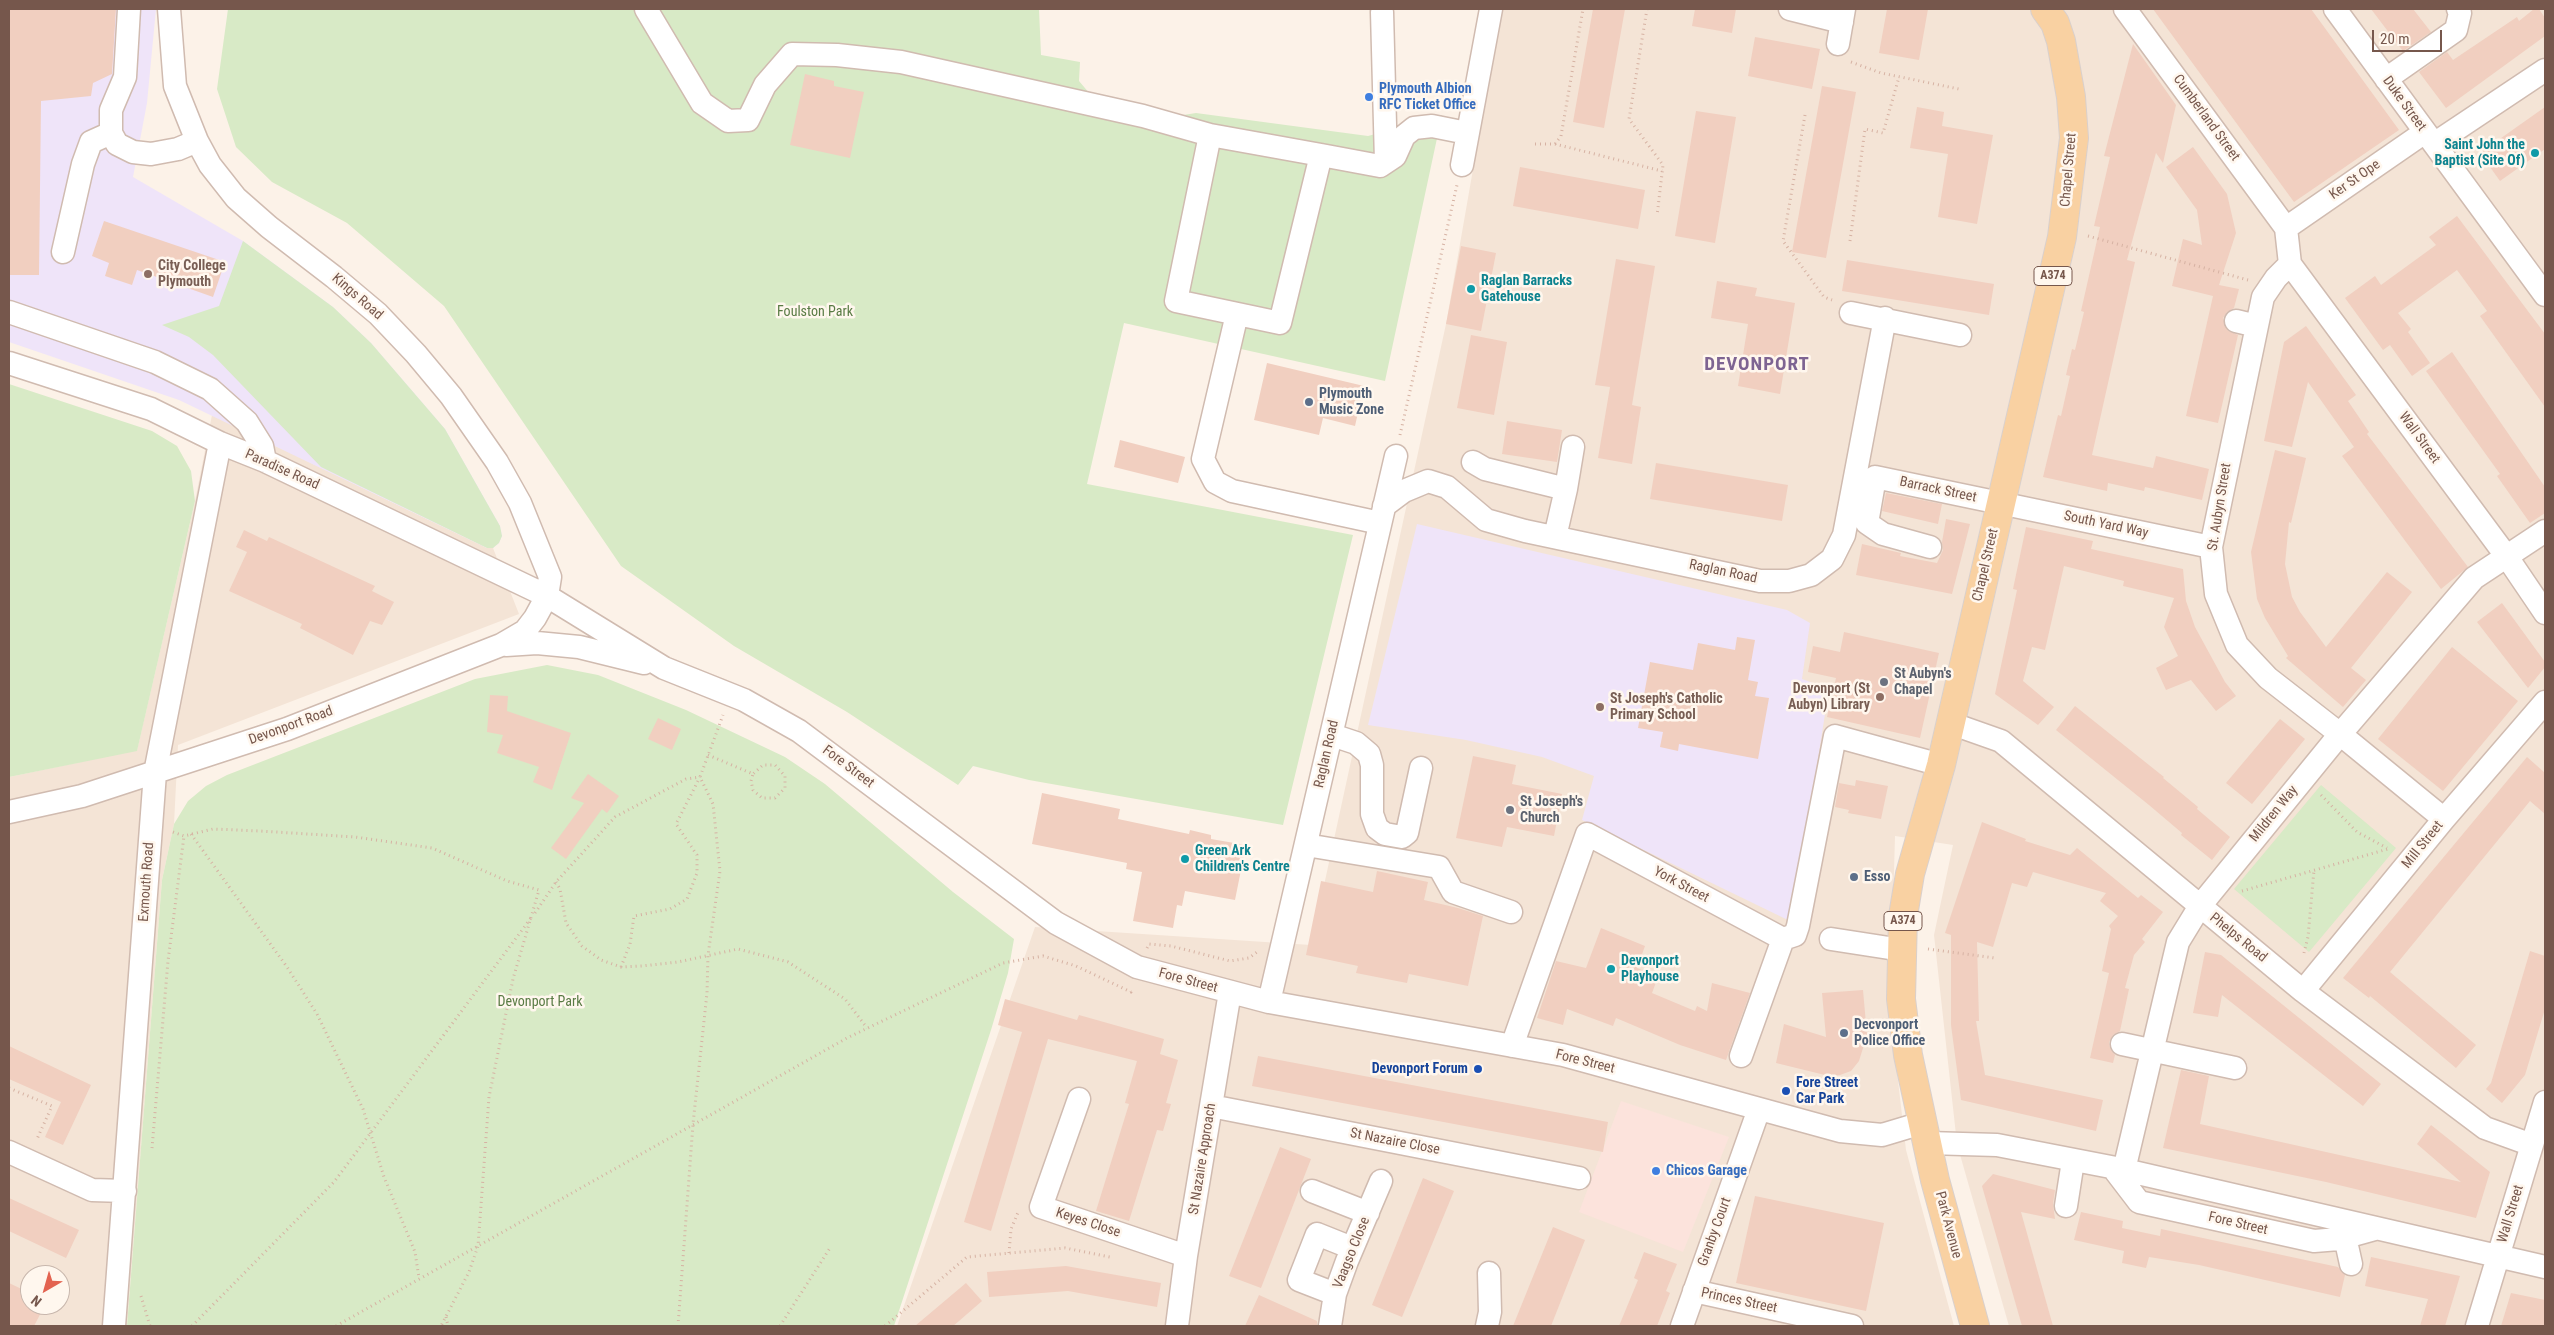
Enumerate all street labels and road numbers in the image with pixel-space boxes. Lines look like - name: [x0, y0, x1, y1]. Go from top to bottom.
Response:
- street label: Cumberland Street: [2169, 72, 2243, 164]
- street label: Duke Street: [2379, 73, 2429, 135]
- street label: Chapel Street: [2057, 132, 2081, 208]
- street label: Ker St Ope: [2326, 156, 2384, 204]
- road number: A374: [2034, 266, 2072, 286]
- street label: Kings Road: [328, 270, 386, 324]
- street label: Wall Street: [2395, 409, 2443, 467]
- street label: Paradise Road: [242, 446, 322, 494]
- street label: St. Aubyn Street: [2205, 462, 2235, 552]
- street label: Barrack Street: [1898, 474, 1978, 506]
- street label: South Yard Way: [2062, 508, 2150, 542]
- street label: Chapel Street: [1969, 527, 2003, 603]
- street label: Raglan Road: [1687, 557, 1759, 587]
- street label: Devonport Road: [247, 703, 335, 749]
- street label: Raglan Road: [1311, 718, 1343, 790]
- street label: Fore Street: [819, 742, 877, 792]
- street label: Mildren Way: [2246, 782, 2302, 846]
- street label: Mill Street: [2399, 818, 2447, 872]
- street label: Exmouth Road: [136, 842, 158, 922]
- street label: York Street: [1650, 863, 1712, 907]
- street label: Phelps Road: [2206, 910, 2270, 966]
- road number: A374: [1884, 911, 1922, 930]
- street label: Fore Street: [1157, 965, 1219, 997]
- street label: Fore Street: [1554, 1047, 1616, 1077]
- street label: St Nazaire Approach: [1186, 1102, 1220, 1216]
- street label: St Nazaire Close: [1349, 1125, 1441, 1159]
- street label: Wall Street: [2494, 1183, 2528, 1245]
- street label: Park Avenue: [1931, 1190, 1965, 1260]
- street label: Granby Court: [1695, 1195, 1735, 1269]
- street label: Keyes Close: [1054, 1205, 1122, 1241]
- street label: Fore Street: [2207, 1209, 2269, 1239]
- street label: Vaagso Close: [1330, 1215, 1374, 1291]
- street label: Princes Street: [1699, 1285, 1779, 1317]

